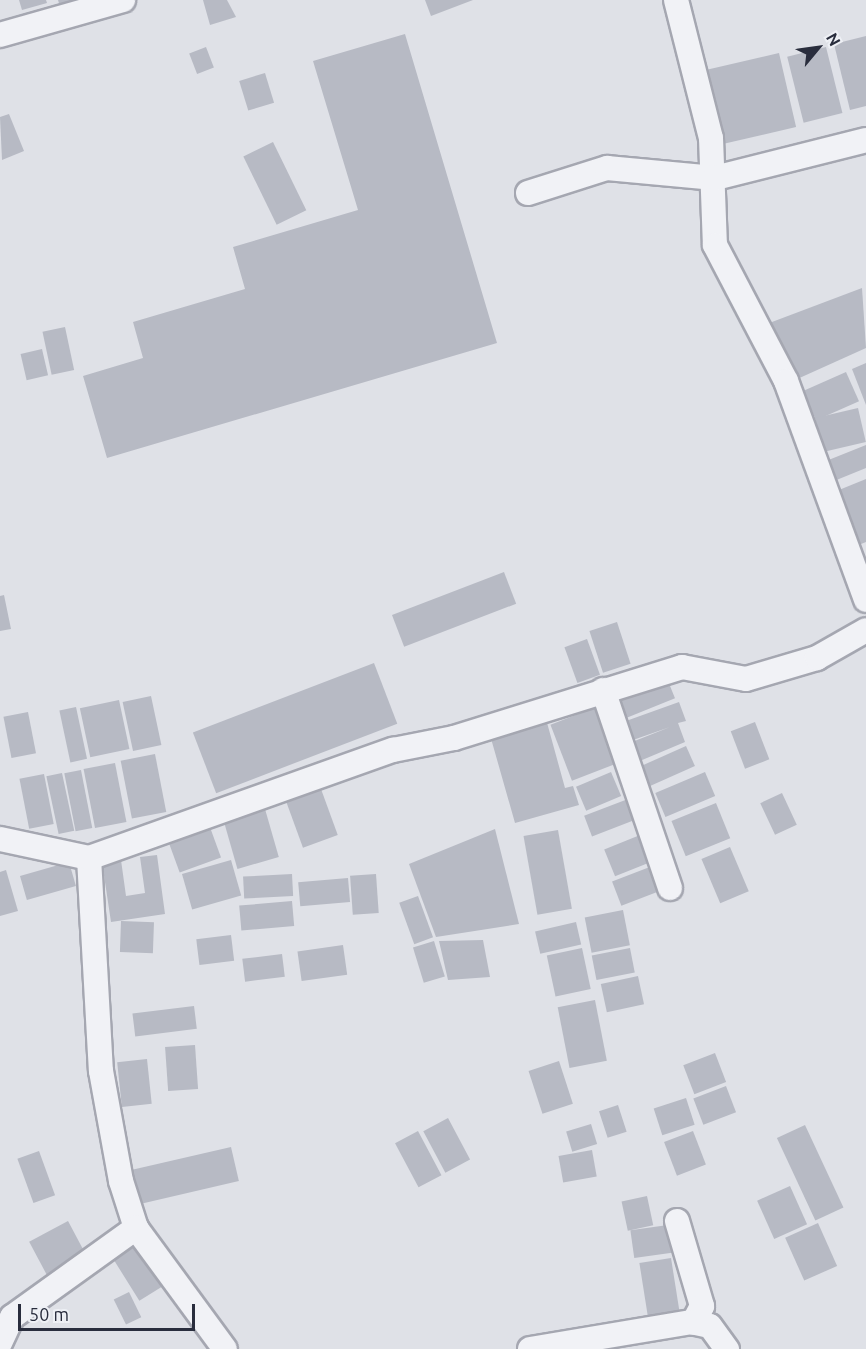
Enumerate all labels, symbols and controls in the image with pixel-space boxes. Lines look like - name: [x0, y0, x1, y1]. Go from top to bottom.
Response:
- north arrow: [788, 18, 848, 78]
- text: N: [823, 30, 845, 49]
- scale bar: [21, 1292, 198, 1330]
- text: 50 m: [29, 1304, 69, 1324]

